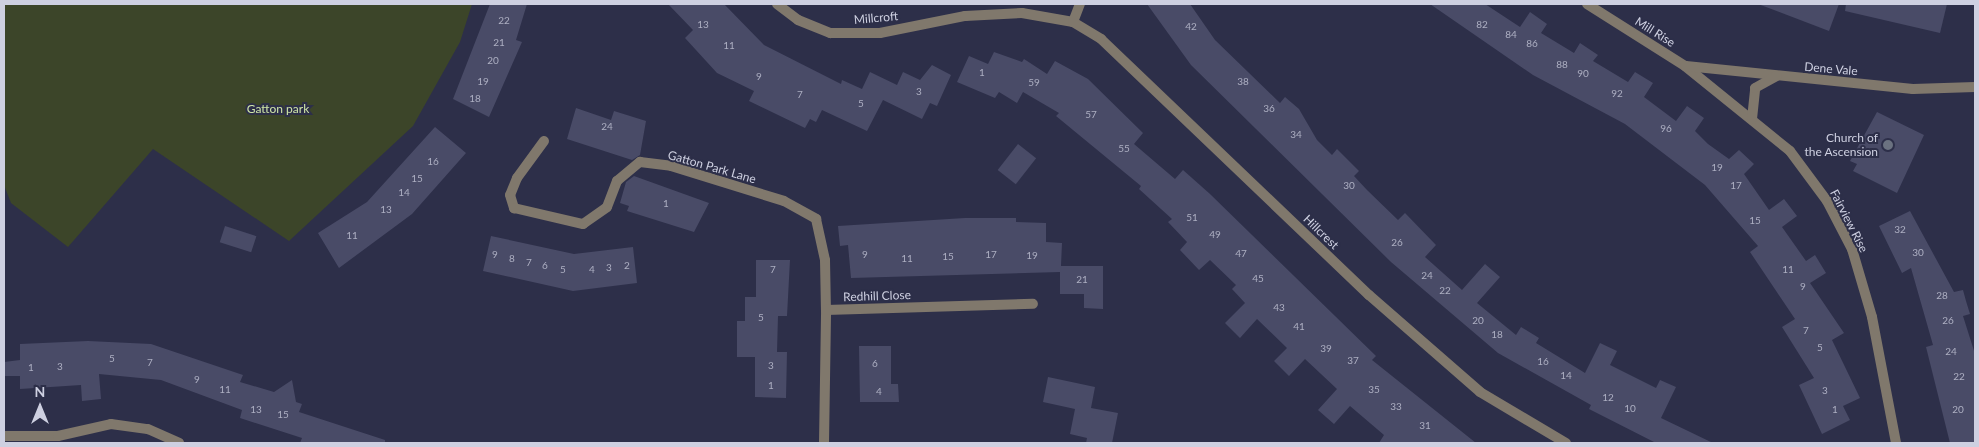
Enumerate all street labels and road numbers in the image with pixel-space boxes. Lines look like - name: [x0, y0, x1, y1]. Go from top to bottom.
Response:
- street label: Millcroft: [853, 9, 899, 27]
- street label: Mill Rise: [1632, 14, 1678, 50]
- street label: Dene Vale: [1804, 59, 1858, 79]
- street label: Gatton Park Lane: [666, 148, 758, 186]
- street label: Fairview Rise: [1827, 187, 1871, 255]
- street label: Hillcrest: [1300, 212, 1342, 252]
- street label: Redhill Close: [843, 288, 911, 304]

